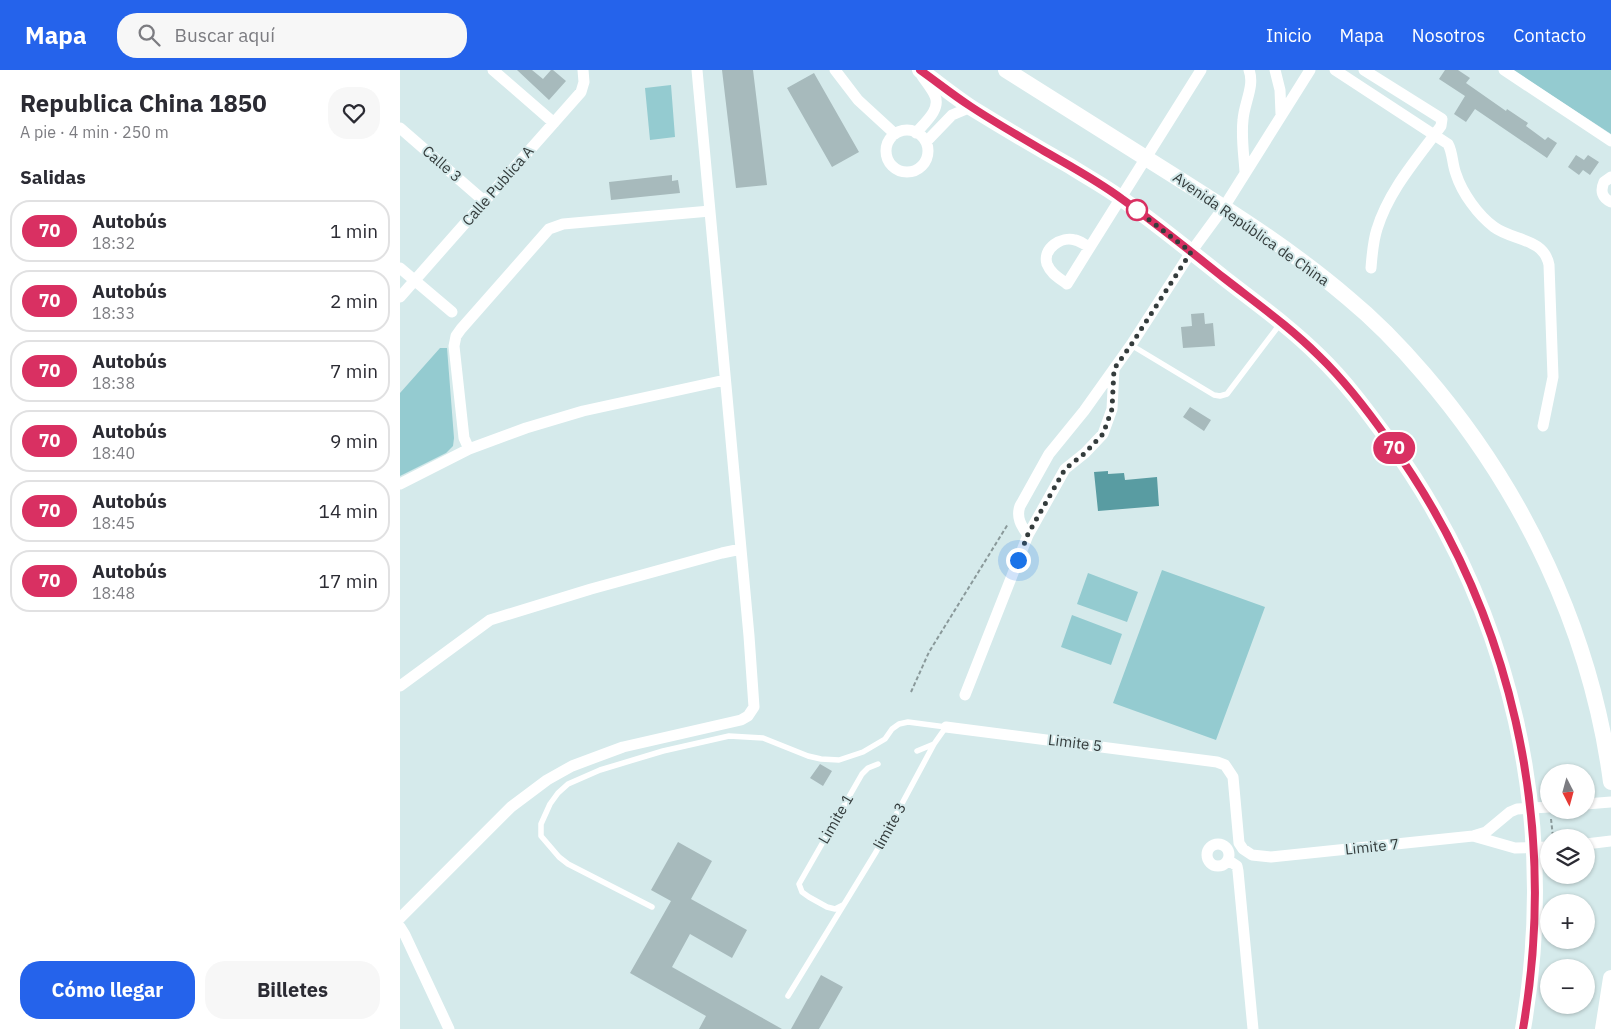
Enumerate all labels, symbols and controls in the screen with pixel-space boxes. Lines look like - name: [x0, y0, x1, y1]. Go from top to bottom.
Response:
- search box: [117, 13, 467, 58]
- text: Mapa: [25, 19, 87, 51]
- icon: search: [135, 21, 163, 49]
- text: Buscar aquí: [175, 23, 275, 47]
- text: Inicio: [1266, 24, 1312, 47]
- text: Mapa: [1340, 24, 1384, 47]
- text: Nosotros: [1412, 24, 1485, 47]
- text: Contacto: [1513, 24, 1586, 47]
- text: Republica China 1850: [20, 87, 267, 119]
- button: heart: [328, 87, 380, 139]
- text: A pie · 4 min · 250 m: [20, 122, 169, 142]
- street label: Calle 3: [419, 141, 466, 186]
- street label: Calle Publica A: [458, 141, 538, 230]
- text: Salidas: [20, 165, 86, 189]
- street label: Avenida República de China: [1169, 167, 1333, 290]
- unlabelled marker: [1126, 199, 1148, 221]
- text: Autobús: [92, 209, 167, 233]
- text: 70: [39, 219, 60, 242]
- text: 1 min: [330, 219, 378, 243]
- text: 18:32: [92, 233, 135, 253]
- text: Autobús: [92, 279, 167, 303]
- text: 70: [39, 289, 60, 312]
- text: 2 min: [330, 289, 378, 313]
- text: 18:33: [92, 303, 135, 323]
- text: Autobús: [92, 349, 167, 373]
- text: 70: [39, 359, 60, 382]
- text: 7 min: [330, 359, 378, 383]
- text: 18:38: [92, 373, 135, 393]
- text: Autobús: [92, 419, 167, 443]
- text: 70: [39, 429, 60, 452]
- text: 9 min: [330, 429, 378, 453]
- line badge: 70: [1372, 432, 1416, 464]
- text: 70: [1383, 436, 1405, 459]
- text: 18:40: [92, 443, 135, 463]
- text: Autobús: [92, 489, 167, 513]
- text: 70: [39, 499, 60, 522]
- text: 14 min: [319, 499, 378, 523]
- text: 18:45: [92, 513, 135, 533]
- your location: [1006, 548, 1031, 573]
- text: Autobús: [92, 559, 167, 583]
- text: 70: [39, 569, 60, 592]
- text: 17 min: [319, 569, 378, 593]
- text: 18:48: [92, 583, 135, 603]
- street label: Limite 5: [1047, 730, 1103, 755]
- north arrow: [1540, 764, 1595, 819]
- map controls: [1540, 764, 1595, 1014]
- street label: Limite 1: [814, 791, 857, 847]
- street label: limite 3: [869, 799, 910, 853]
- button: layers: [1540, 829, 1595, 884]
- street label: Limite 7: [1344, 834, 1400, 859]
- button: +: [1540, 894, 1595, 949]
- button: −: [1540, 959, 1595, 1014]
- button: Cómo llegar: [20, 961, 195, 1019]
- button: Billetes: [205, 961, 380, 1019]

